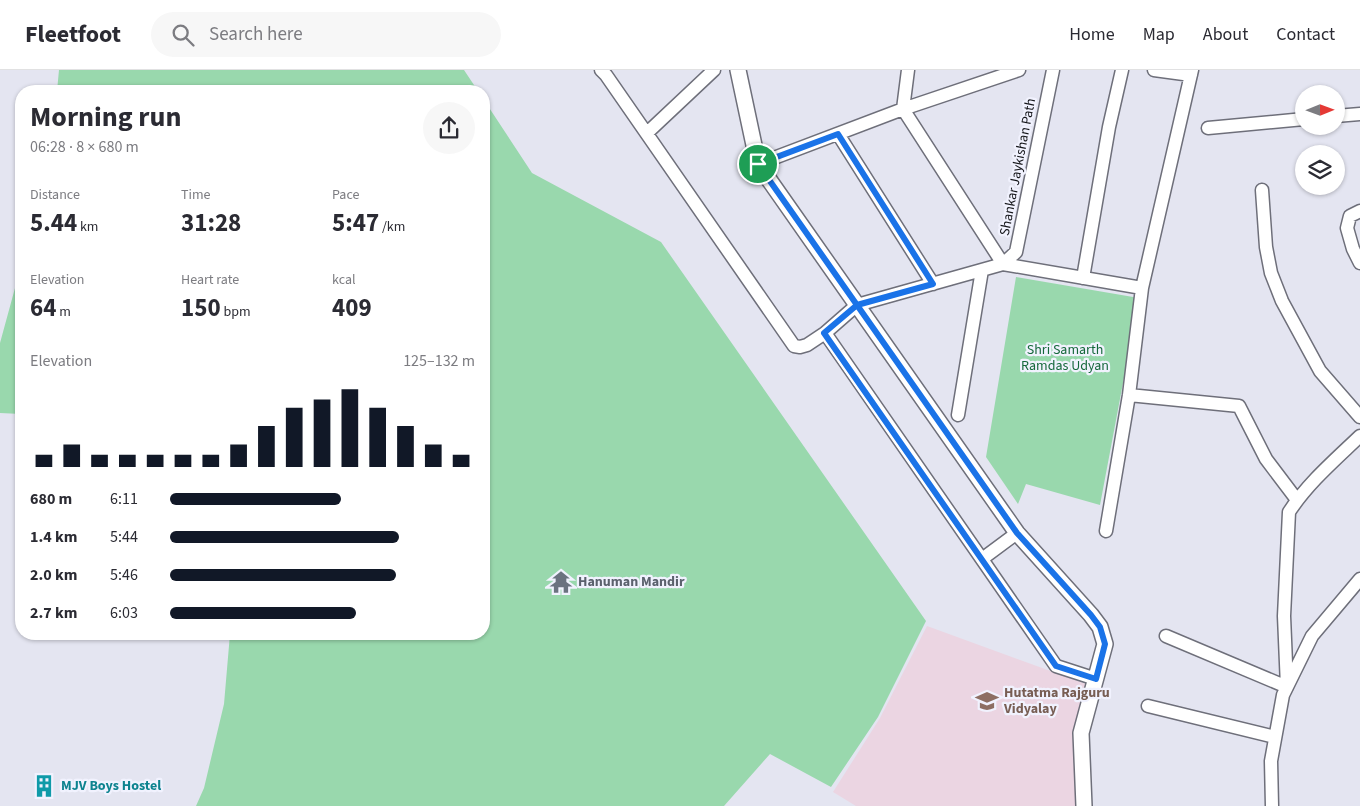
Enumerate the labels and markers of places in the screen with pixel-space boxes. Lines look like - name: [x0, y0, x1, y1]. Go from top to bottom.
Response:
- pin: [737, 143, 779, 185]
- temple icon: Hanuman Mandir: [548, 569, 574, 595]
- place label: Hanuman Mandir: [578, 572, 685, 592]
- place label: Hutatma Rajguru Vidyalay: [1003, 683, 1110, 719]
- school or university icon: Hutatma Rajguru Vidyalay: [974, 688, 1000, 714]
- building icon: MJV Boys Hostel: [31, 773, 57, 799]
- place label: MJV Boys Hostel: [61, 776, 161, 796]

